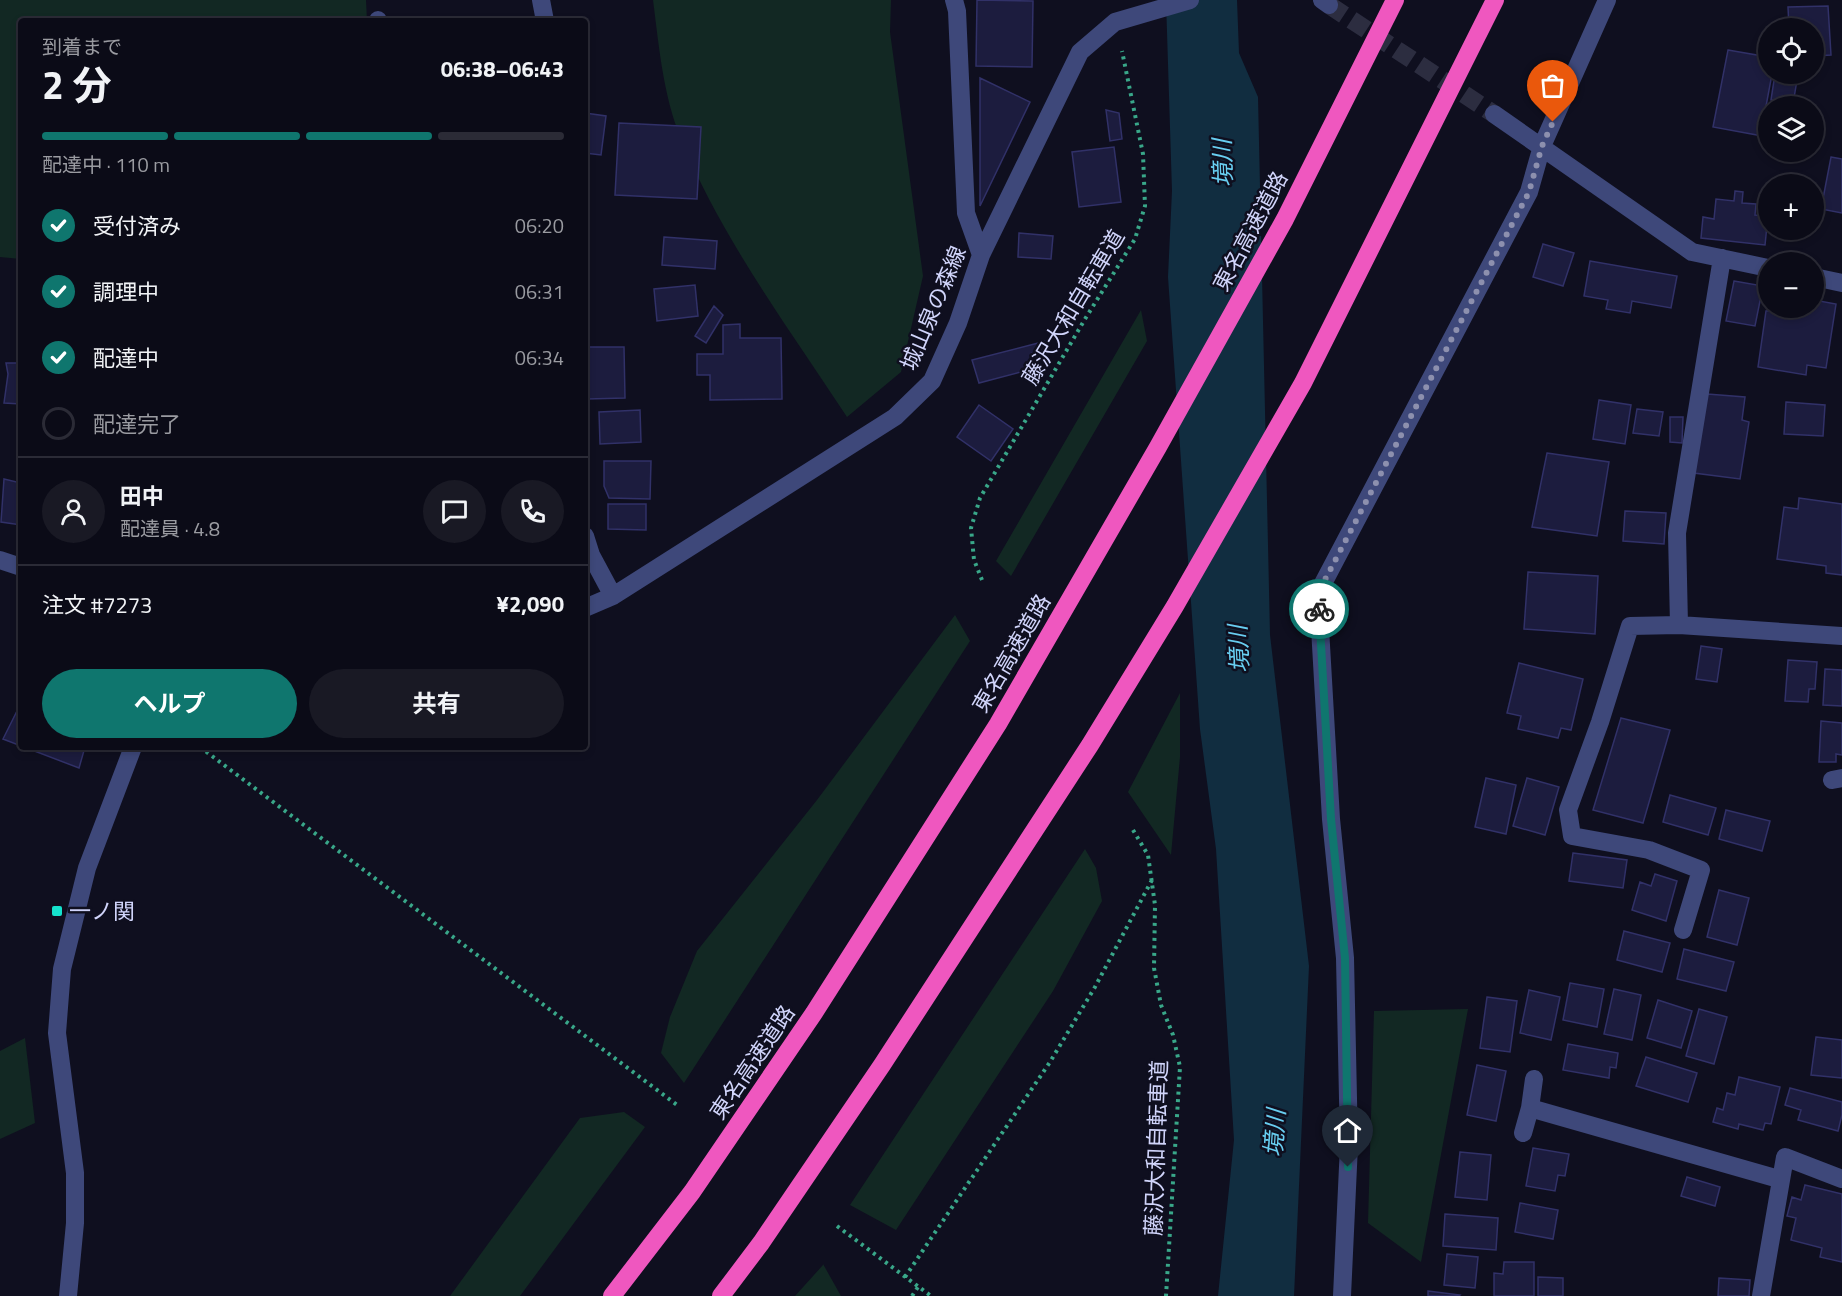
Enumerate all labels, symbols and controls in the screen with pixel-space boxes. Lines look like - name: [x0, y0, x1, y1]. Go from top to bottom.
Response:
- map controls: [1758, 18, 1824, 318]
- button: locate: [1758, 18, 1824, 84]
- text: 到着まで: [42, 31, 122, 62]
- text: 06:38–06:43: [441, 52, 564, 86]
- text: 2 分: [42, 55, 111, 114]
- pin: [1527, 60, 1578, 122]
- icon: bag: [1536, 69, 1569, 102]
- button: layers: [1758, 96, 1824, 162]
- water label: 境川: [1203, 135, 1241, 188]
- text: 配達中 · 110 m: [42, 149, 170, 180]
- street label: 東名高速道路: [1204, 165, 1296, 297]
- button: +: [1758, 174, 1824, 240]
- icon: check: [42, 209, 75, 242]
- text: 受付済み: [93, 209, 181, 243]
- text: 06:20: [515, 210, 564, 241]
- street label: 藤沢大和自転車道: [1013, 223, 1133, 391]
- street label: 城山泉の森線: [892, 241, 974, 375]
- button: −: [1758, 252, 1824, 318]
- icon: check: [42, 275, 75, 308]
- text: 調理中: [93, 275, 159, 309]
- text: 06:31: [515, 276, 564, 307]
- icon: check: [42, 341, 75, 374]
- text: 配達中: [93, 341, 159, 375]
- text: 06:34: [515, 342, 564, 373]
- text: 配達完了: [93, 407, 181, 441]
- text: 田中: [120, 479, 164, 513]
- button: person: [42, 480, 105, 543]
- button: chat: [423, 480, 486, 543]
- button: phone: [501, 480, 564, 543]
- text: 配達員 · 4.8: [120, 513, 220, 544]
- courier: [1289, 579, 1349, 639]
- text: ¥2,090: [497, 587, 564, 621]
- street label: 東名高速道路: [963, 587, 1059, 719]
- text: 注文 #7273: [42, 588, 152, 622]
- icon: bike: [1303, 593, 1336, 626]
- water label: 境川: [1219, 621, 1257, 674]
- button: ヘルプ: [42, 669, 297, 738]
- button: 共有: [309, 669, 564, 738]
- place label: 一ノ関: [69, 894, 135, 928]
- marker: 一ノ関: [50, 904, 64, 918]
- street label: 東名高速道路: [701, 998, 803, 1126]
- street label: 藤沢大和自転車道: [1136, 1059, 1176, 1237]
- water label: 境川: [1254, 1105, 1294, 1158]
- pin: [1322, 1105, 1373, 1167]
- icon: home: [1331, 1114, 1364, 1147]

